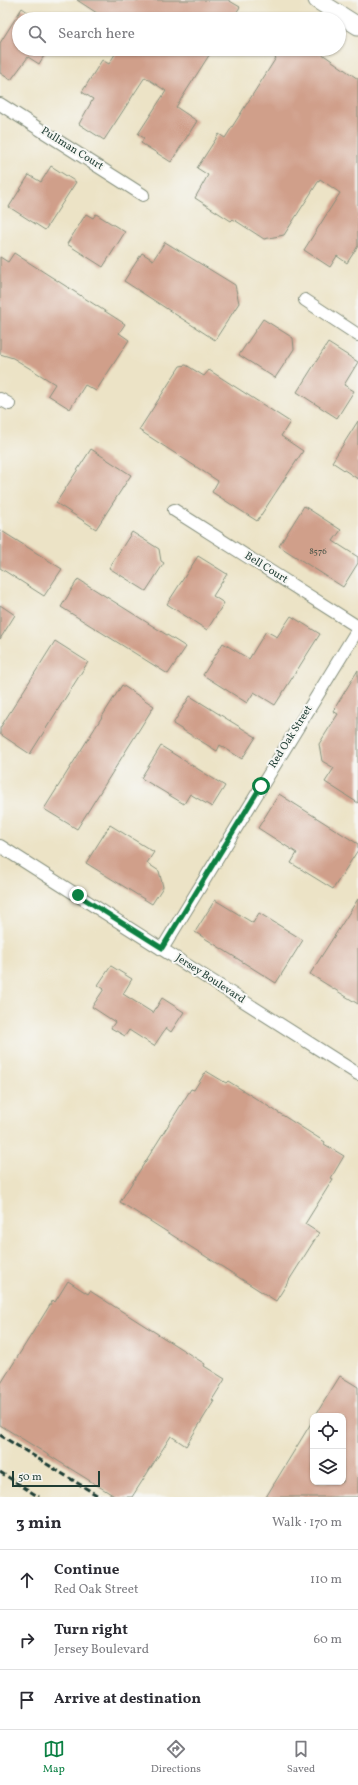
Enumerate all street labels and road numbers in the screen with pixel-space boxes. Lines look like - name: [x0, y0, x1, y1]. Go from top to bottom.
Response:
- street label: Pullman Court: [38, 124, 106, 174]
- street label: Bell Court: [241, 549, 291, 587]
- street label: Red Oak Street: [266, 703, 316, 771]
- street label: Jersey Boulevard: [172, 951, 248, 1007]

